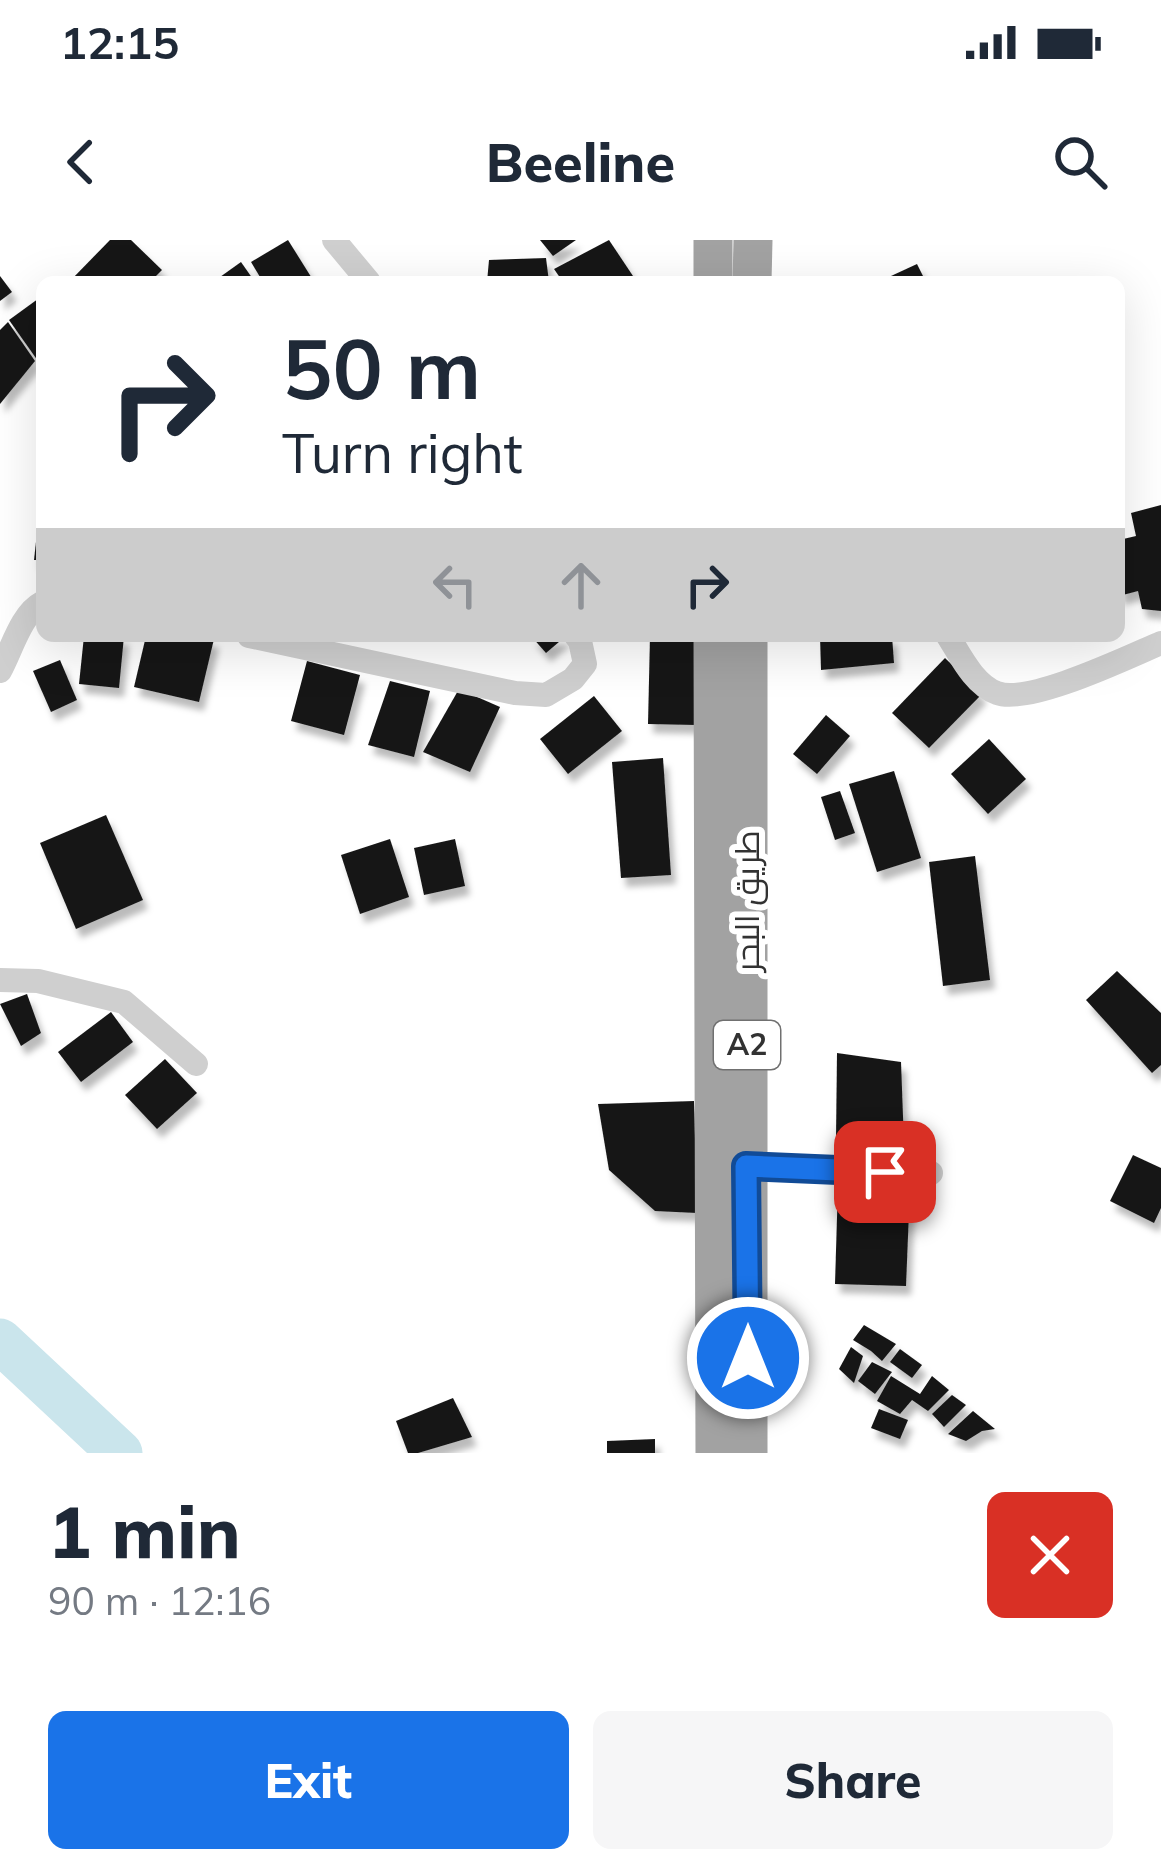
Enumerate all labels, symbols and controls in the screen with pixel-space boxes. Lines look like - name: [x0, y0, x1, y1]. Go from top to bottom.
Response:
- text: 12:15: [60, 14, 179, 70]
- text: Beeline: [486, 128, 675, 196]
- icon: back: [48, 129, 114, 195]
- icon: search: [1047, 129, 1113, 195]
- text: 50 m: [282, 315, 481, 420]
- icon: right: [84, 324, 240, 480]
- text: Turn right: [282, 419, 523, 487]
- icon: left: [422, 552, 488, 618]
- icon: ahead: [548, 552, 614, 618]
- icon: right: [674, 552, 740, 618]
- street label: طريق البحر: [726, 830, 768, 974]
- road number: A2: [714, 1021, 780, 1069]
- pin: [834, 1121, 936, 1223]
- icon: arrive: [852, 1139, 918, 1205]
- position arrow: [685, 1295, 811, 1421]
- text: 1 min: [48, 1486, 241, 1576]
- button: close: [987, 1492, 1113, 1618]
- text: 90 m · 12:16: [48, 1576, 271, 1625]
- button: Exit: [48, 1711, 569, 1849]
- button: Share: [593, 1711, 1113, 1849]

